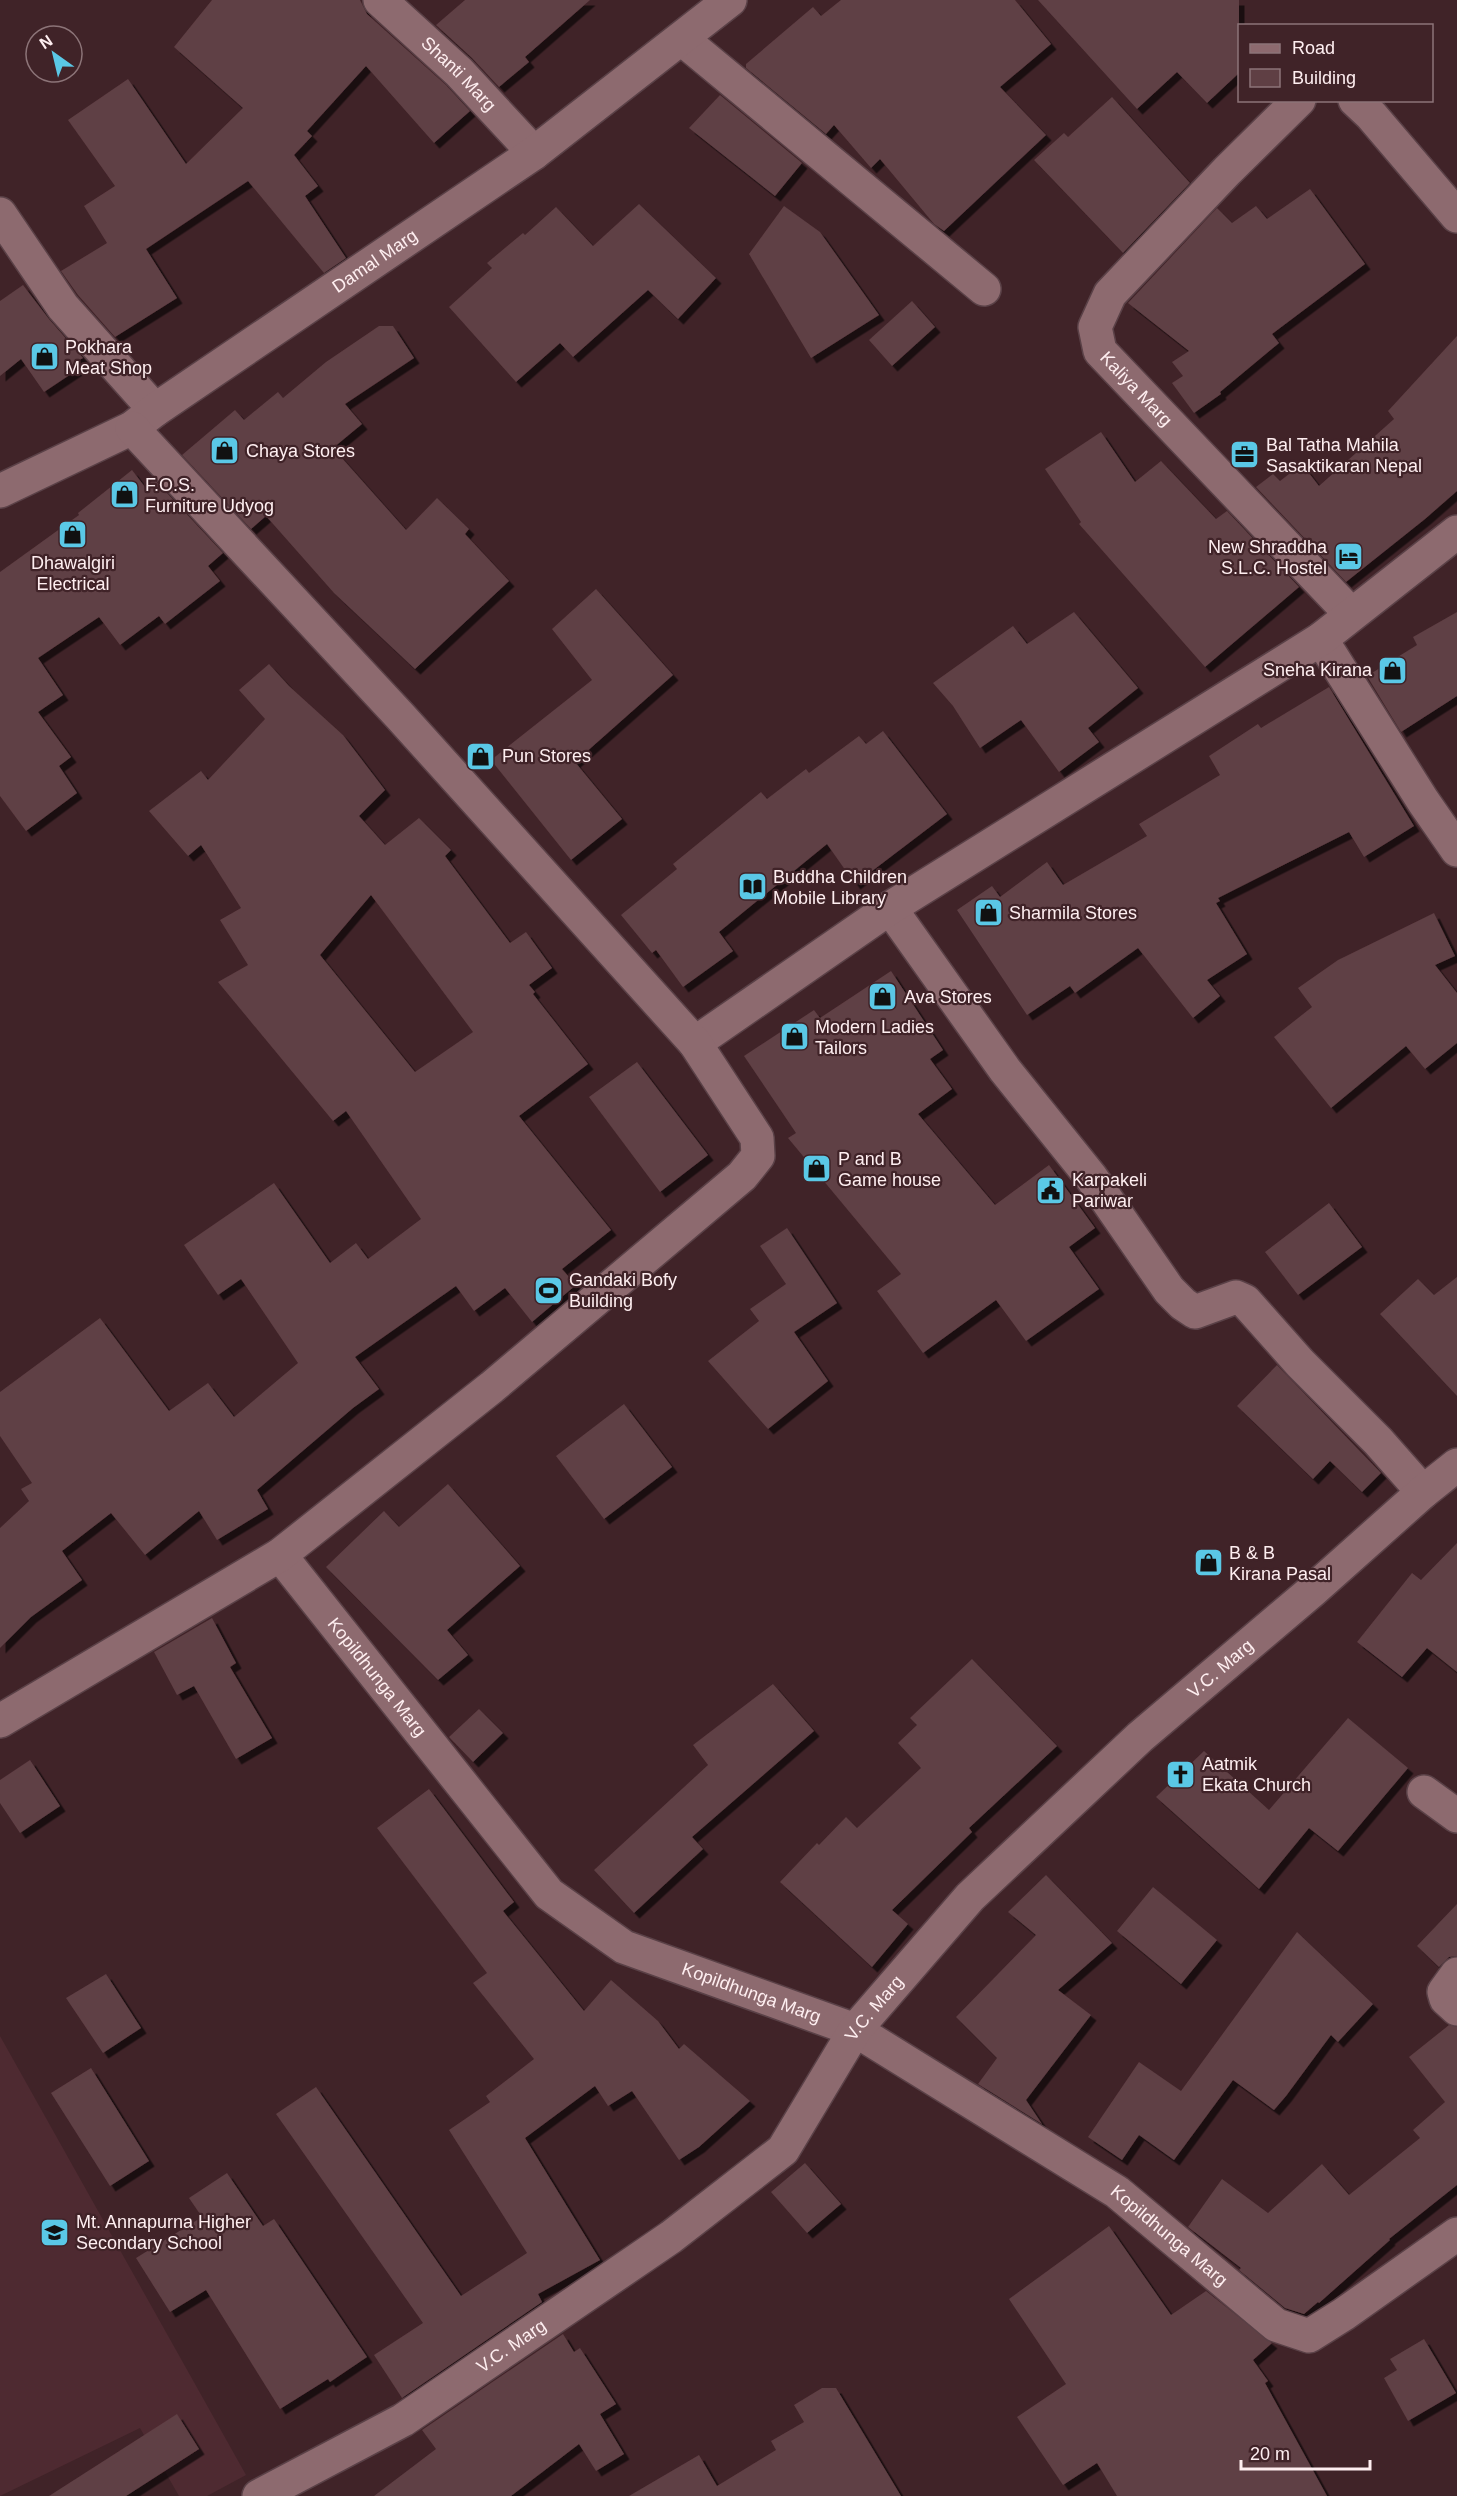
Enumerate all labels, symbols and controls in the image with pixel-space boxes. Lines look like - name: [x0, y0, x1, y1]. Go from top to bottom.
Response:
- north arrow: [24, 24, 84, 84]
- legend: [1238, 24, 1433, 102]
- text: N: [36, 32, 55, 52]
- street label: Shanti Marg: [417, 33, 500, 115]
- text: Road: [1292, 38, 1335, 58]
- text: Building: [1292, 68, 1356, 88]
- street label: Damal Marg: [329, 225, 421, 297]
- place label: Pokhara Meat Shop: [65, 337, 152, 378]
- shop icon: Pokhara Meat Shop: [28, 341, 60, 373]
- street label: Kaliya Marg: [1096, 348, 1176, 430]
- shop icon: Chaya Stores: [209, 435, 241, 467]
- place label: Bal Tatha Mahila Sasaktikaran Nepal: [1266, 435, 1422, 476]
- office icon: Bal Tatha Mahila Sasaktikaran Nepal: [1229, 439, 1261, 471]
- place label: Chaya Stores: [246, 441, 355, 461]
- place label: F.O.S. Furniture Udyog: [145, 475, 274, 516]
- shop icon: F.O.S. Furniture Udyog: [108, 479, 140, 511]
- shop icon: Dhawalgiri Electrical: [57, 518, 89, 550]
- place label: New Shraddha S.L.C. Hostel: [1208, 537, 1328, 578]
- hotel icon: New Shraddha S.L.C. Hostel: [1332, 541, 1364, 573]
- place label: Dhawalgiri Electrical: [31, 553, 115, 594]
- shop icon: Sneha Kirana: [1377, 654, 1409, 686]
- place label: Sneha Kirana: [1263, 660, 1373, 680]
- shop icon: Pun Stores: [465, 740, 497, 772]
- place label: Pun Stores: [502, 746, 591, 766]
- place label: Buddha Children Mobile Library: [773, 867, 907, 908]
- library icon: Buddha Children Mobile Library: [736, 871, 768, 903]
- shop icon: Sharmila Stores: [972, 897, 1004, 929]
- place label: Sharmila Stores: [1009, 903, 1137, 923]
- shop icon: Ava Stores: [867, 981, 899, 1013]
- place label: Ava Stores: [904, 987, 992, 1007]
- place label: Modern Ladies Tailors: [815, 1017, 934, 1058]
- shop icon: Modern Ladies Tailors: [778, 1021, 810, 1053]
- place label: P and B Game house: [838, 1149, 941, 1190]
- shop icon: P and B Game house: [801, 1153, 833, 1185]
- place label: Karpakeli Pariwar: [1072, 1170, 1147, 1211]
- public building icon: Karpakeli Pariwar: [1035, 1174, 1067, 1206]
- place label: Gandaki Bofy Building: [569, 1270, 677, 1311]
- sports icon: Gandaki Bofy Building: [532, 1274, 564, 1306]
- place label: B & B Kirana Pasal: [1229, 1543, 1331, 1584]
- shop icon: B & B Kirana Pasal: [1192, 1547, 1224, 1579]
- street label: Kopildhunga Marg: [324, 1614, 430, 1741]
- street label: V.C. Marg: [1184, 1635, 1257, 1702]
- place label: Aatmik Ekata Church: [1202, 1754, 1311, 1795]
- church icon: Aatmik Ekata Church: [1165, 1758, 1197, 1790]
- street label: Kopildhunga Marg: [679, 1959, 824, 2027]
- street label: V.C. Marg: [841, 1972, 907, 2044]
- street label: Kopildhunga Marg: [1107, 2181, 1232, 2290]
- place label: Mt. Annapurna Higher Secondary School: [76, 2212, 251, 2253]
- school or university icon: Mt. Annapurna Higher Secondary School: [39, 2216, 71, 2248]
- street label: V.C. Marg: [473, 2315, 550, 2377]
- scale bar: [1241, 2433, 1370, 2471]
- text: 20 m: [1250, 2444, 1290, 2464]

